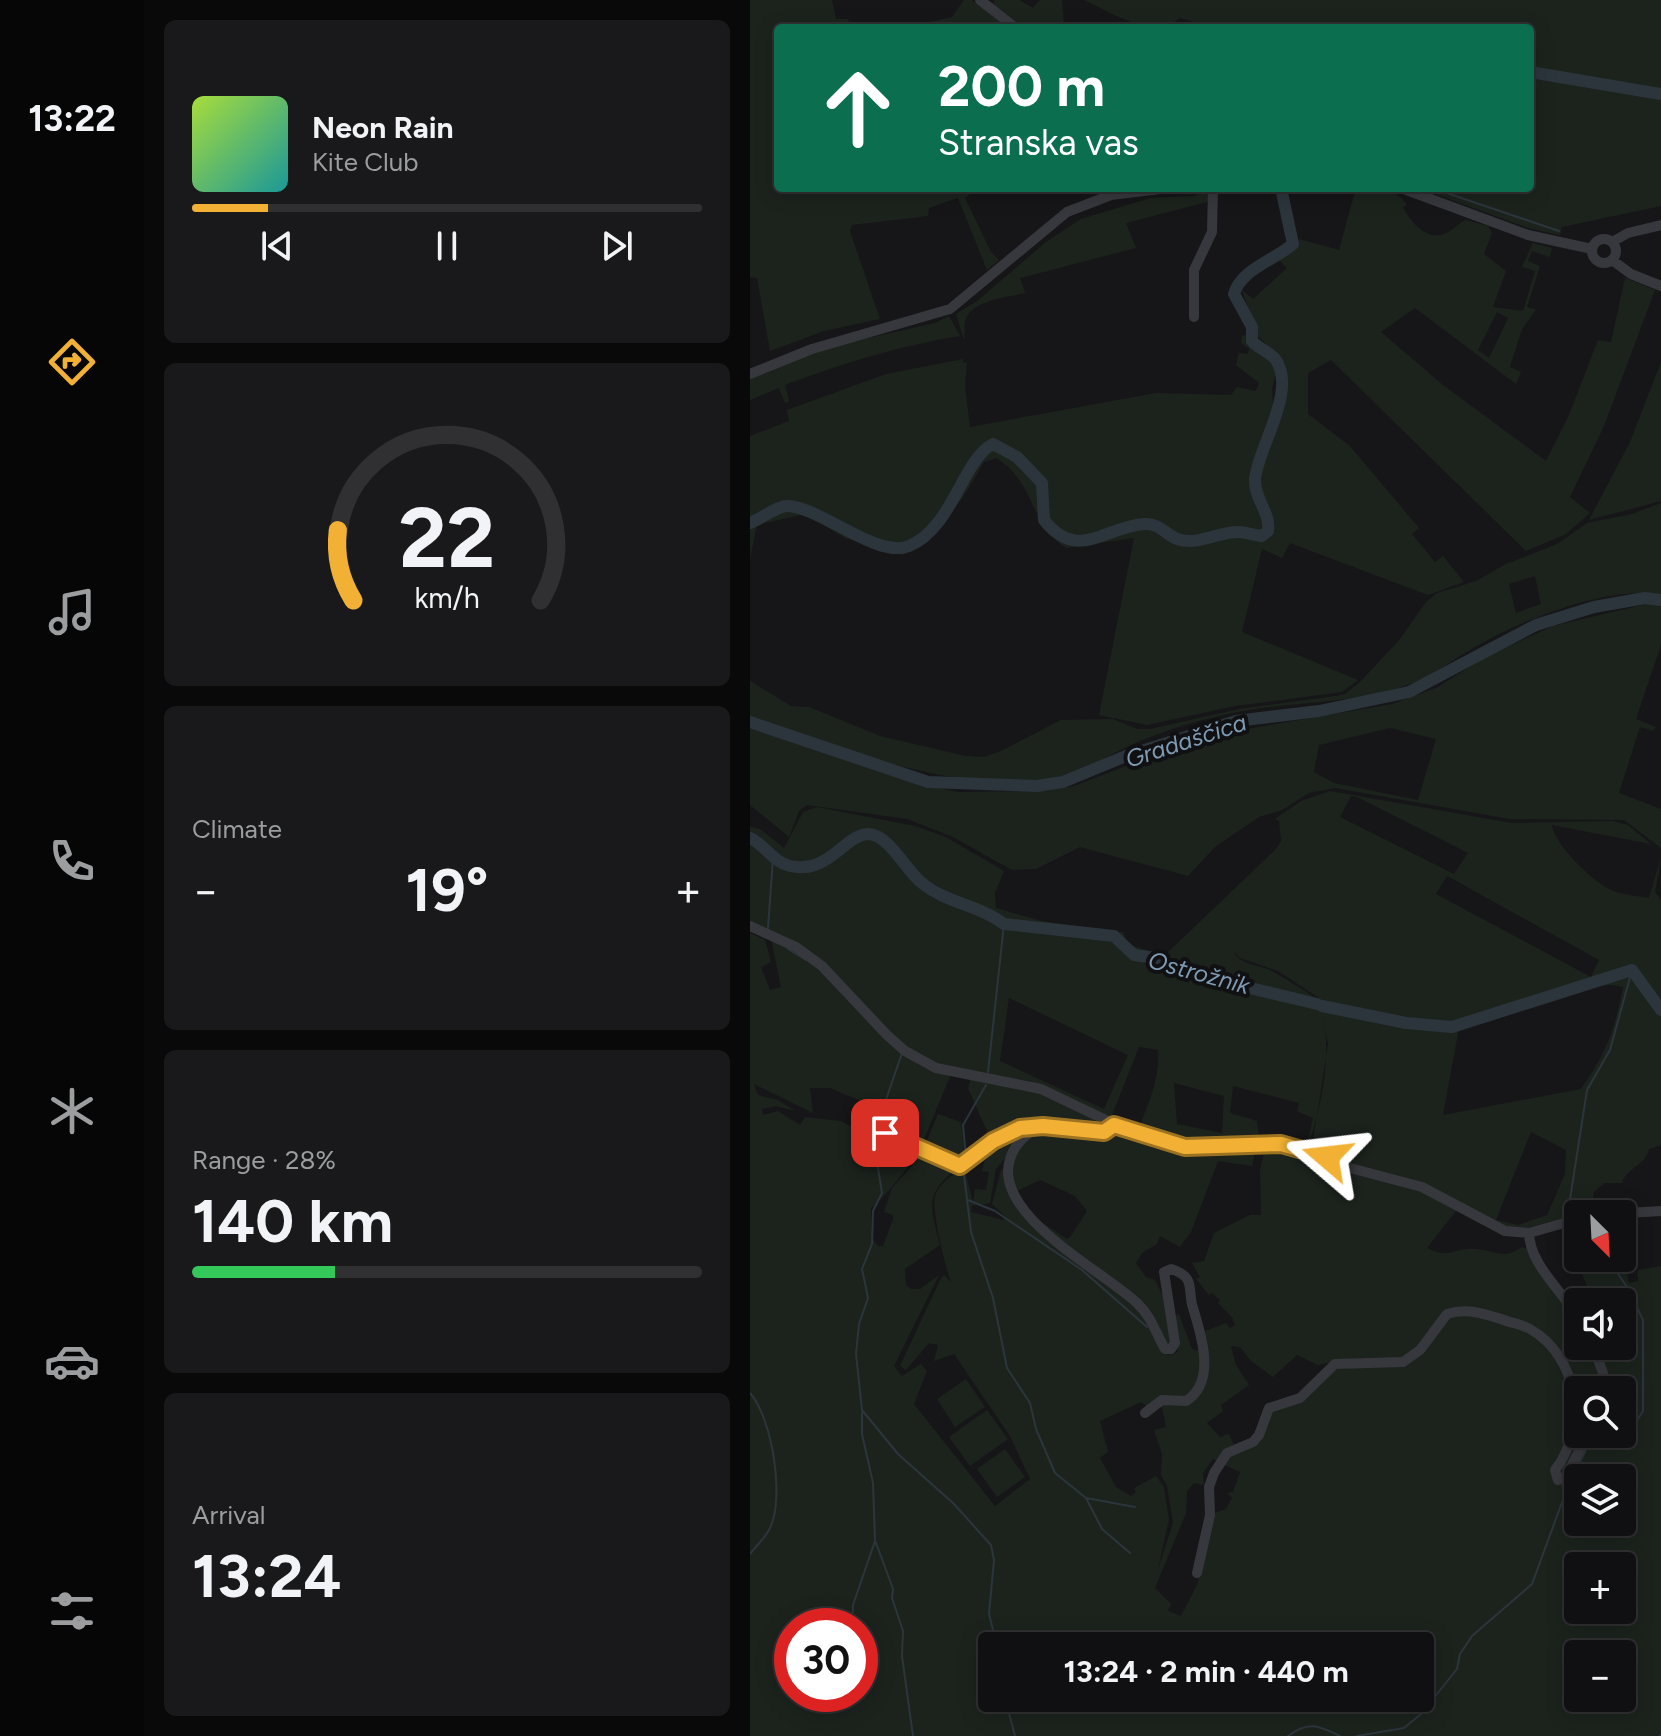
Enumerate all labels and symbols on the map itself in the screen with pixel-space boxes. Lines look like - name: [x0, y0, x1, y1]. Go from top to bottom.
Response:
- water label: Gradaščica: [1122, 707, 1250, 774]
- water label: Ostrožnik: [1145, 945, 1254, 1000]
- pin: [851, 1099, 919, 1167]
- position arrow: [1285, 1115, 1369, 1199]
- north arrow: [1564, 1200, 1636, 1272]
- speed limit sign: 30: [774, 1608, 878, 1712]

